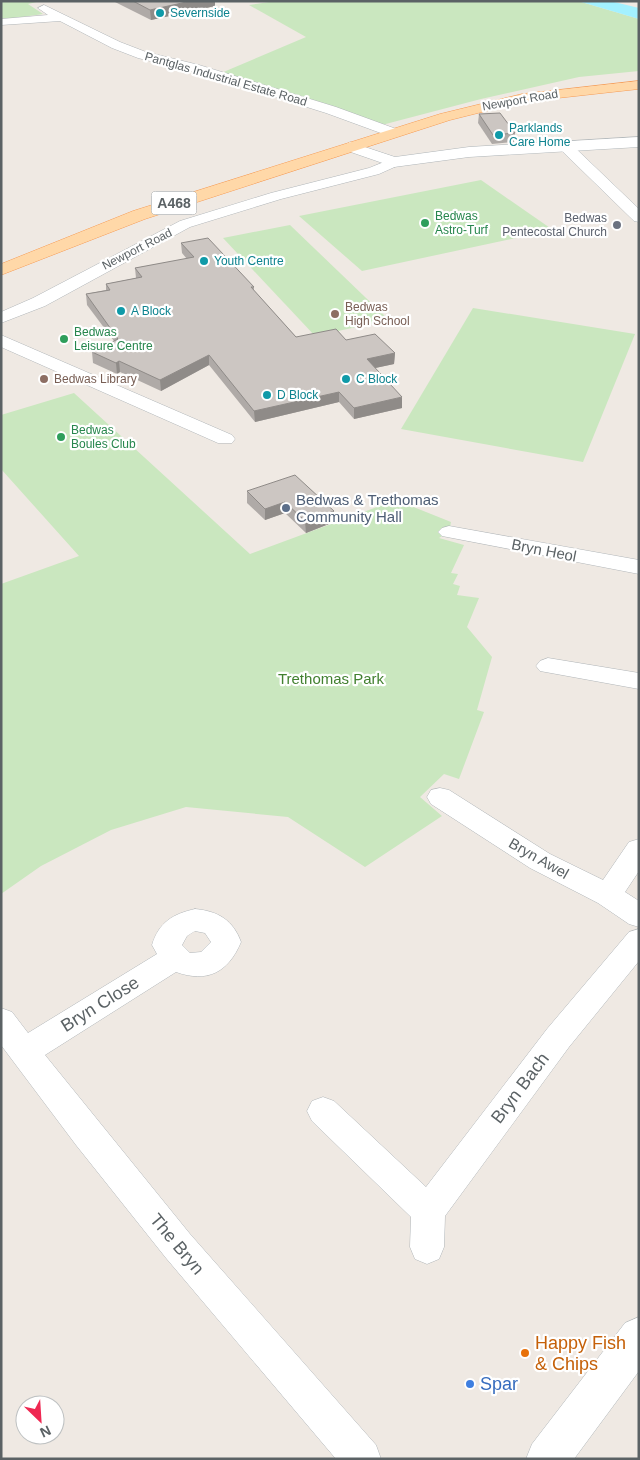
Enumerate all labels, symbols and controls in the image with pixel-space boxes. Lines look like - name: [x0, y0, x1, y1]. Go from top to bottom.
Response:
- place label: Severnside: [170, 6, 230, 20]
- marker: Severnside: [154, 7, 166, 19]
- street label: Pantglas Industrial Estate Road: [143, 49, 309, 109]
- street label: Newport Road: [481, 86, 559, 114]
- place label: Parklands Care Home: [509, 121, 571, 149]
- marker: Parklands Care Home: [493, 129, 505, 141]
- road number: A468: [152, 192, 196, 214]
- place label: Bedwas Astro-Turf: [435, 209, 489, 237]
- place label: Bedwas Pentecostal Church: [502, 211, 607, 239]
- marker: Bedwas Astro-Turf: [419, 217, 431, 229]
- marker: Bedwas Pentecostal Church: [611, 219, 623, 231]
- street label: Newport Road: [100, 225, 174, 273]
- place label: Youth Centre: [214, 254, 284, 268]
- marker: Youth Centre: [198, 255, 210, 267]
- place label: Bedwas High School: [345, 300, 410, 328]
- place label: A Block: [131, 304, 172, 318]
- marker: A Block: [115, 305, 127, 317]
- marker: Bedwas High School: [329, 308, 341, 320]
- place label: Bedwas Leisure Centre: [74, 325, 153, 353]
- marker: Bedwas Leisure Centre: [58, 333, 70, 345]
- place label: Bedwas Library: [54, 372, 137, 386]
- place label: C Block: [356, 372, 398, 386]
- marker: Bedwas Library: [38, 373, 50, 385]
- marker: C Block: [340, 373, 352, 385]
- place label: D Block: [277, 388, 319, 402]
- marker: D Block: [261, 389, 273, 401]
- place label: Bedwas Boules Club: [71, 423, 136, 451]
- marker: Bedwas Boules Club: [55, 431, 67, 443]
- place label: Bedwas & Trethomas Community Hall: [296, 491, 439, 525]
- marker: Bedwas & Trethomas Community Hall: [280, 502, 292, 514]
- street label: Bryn Heol: [510, 535, 578, 565]
- park label: Trethomas Park: [278, 670, 385, 687]
- street label: Bryn Awel: [506, 834, 572, 882]
- street label: Bryn Close: [57, 972, 143, 1036]
- street label: Bryn Bach: [487, 1049, 553, 1127]
- street label: The Bryn: [146, 1210, 208, 1278]
- place label: Happy Fish & Chips: [535, 1333, 626, 1374]
- marker: Happy Fish & Chips: [519, 1347, 531, 1359]
- place label: Spar: [480, 1374, 518, 1394]
- marker: Spar: [464, 1378, 476, 1390]
- north arrow: [15, 1395, 65, 1445]
- text: N: [38, 1422, 53, 1441]

